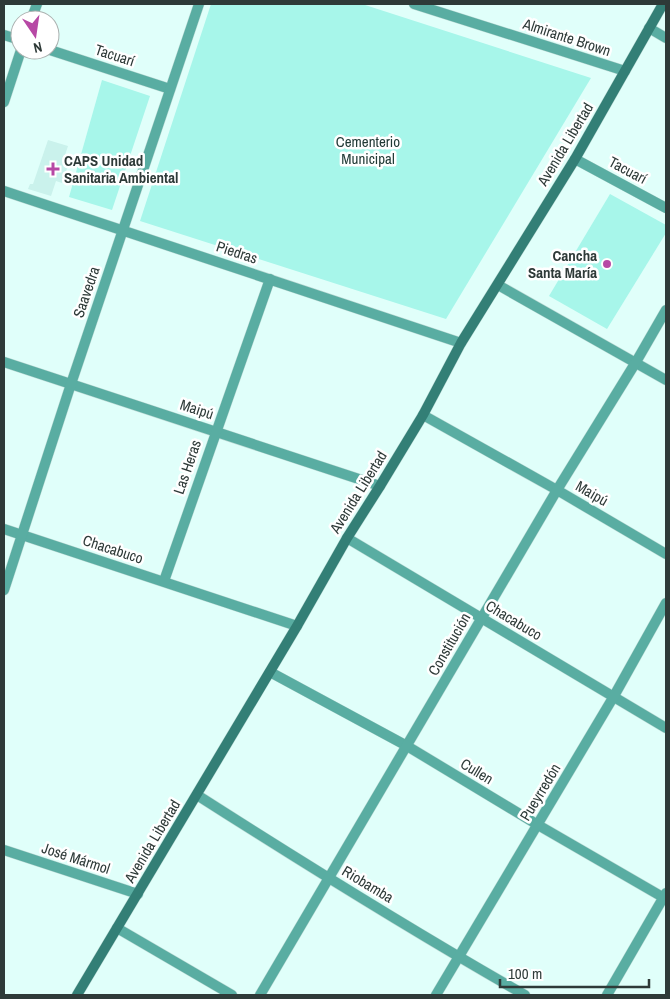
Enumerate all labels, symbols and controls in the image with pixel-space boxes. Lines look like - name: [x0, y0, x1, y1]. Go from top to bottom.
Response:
- north arrow: [10, 10, 60, 60]
- street label: Almirante Brown: [520, 13, 613, 61]
- text: N: [32, 38, 44, 57]
- street label: Tacuarí: [92, 39, 138, 71]
- street label: Avenida Libertad: [531, 99, 598, 190]
- park label: Cementerio Municipal: [336, 131, 400, 169]
- place label: CAPS Unidad Sanitaria Ambiental: [64, 150, 178, 188]
- street label: Tacuarí: [605, 151, 651, 189]
- marker: CAPS Unidad Sanitaria Ambiental: [46, 162, 60, 176]
- street label: Piedras: [214, 235, 260, 269]
- place label: Cancha Santa María: [528, 245, 597, 283]
- marker: Cancha Santa María: [601, 258, 613, 270]
- street label: Saavedra: [68, 264, 105, 320]
- street label: Maipú: [177, 394, 217, 424]
- street label: Las Heras: [168, 437, 206, 497]
- street label: Avenida Libertad: [324, 447, 392, 538]
- street label: Maipú: [572, 475, 612, 511]
- street label: Chacabuco: [80, 529, 146, 569]
- street label: Chacabuco: [482, 595, 546, 645]
- street label: Constitución: [423, 609, 475, 679]
- street label: Cullen: [457, 753, 497, 789]
- street label: Pueyrredón: [515, 759, 565, 825]
- street label: Avenida Libertad: [118, 796, 185, 887]
- street label: José Mármol: [39, 837, 113, 879]
- street label: Riobamba: [338, 860, 398, 908]
- scale bar: [500, 956, 649, 988]
- text: 100 m: [508, 963, 542, 984]

